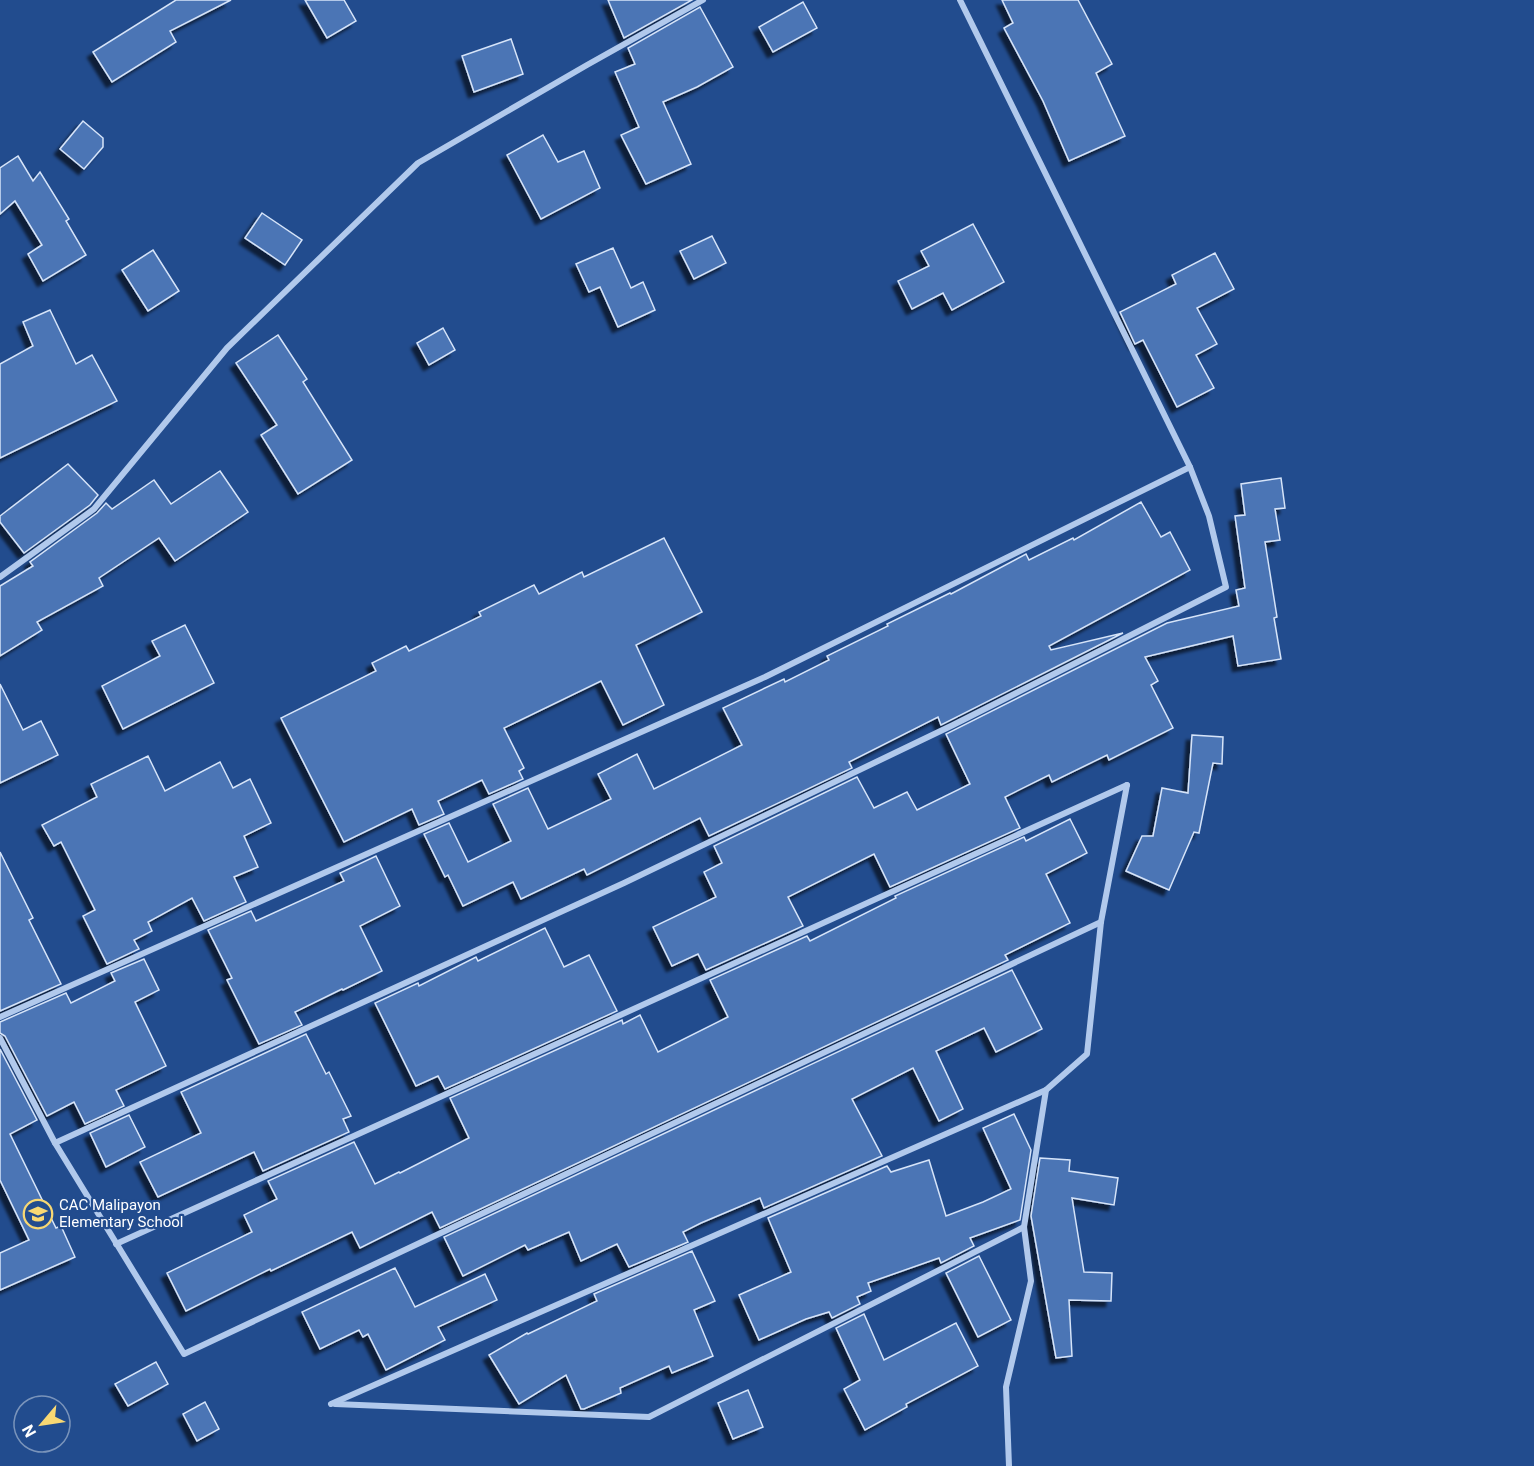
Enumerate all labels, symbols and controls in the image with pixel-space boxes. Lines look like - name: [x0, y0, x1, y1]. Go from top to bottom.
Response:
- place label: CAC Malipayon Elementary School: [59, 1196, 183, 1231]
- school or university icon: CAC Malipayon Elementary School: [22, 1198, 54, 1230]
- north arrow: [12, 1394, 72, 1454]
- text: N: [18, 1421, 40, 1441]

